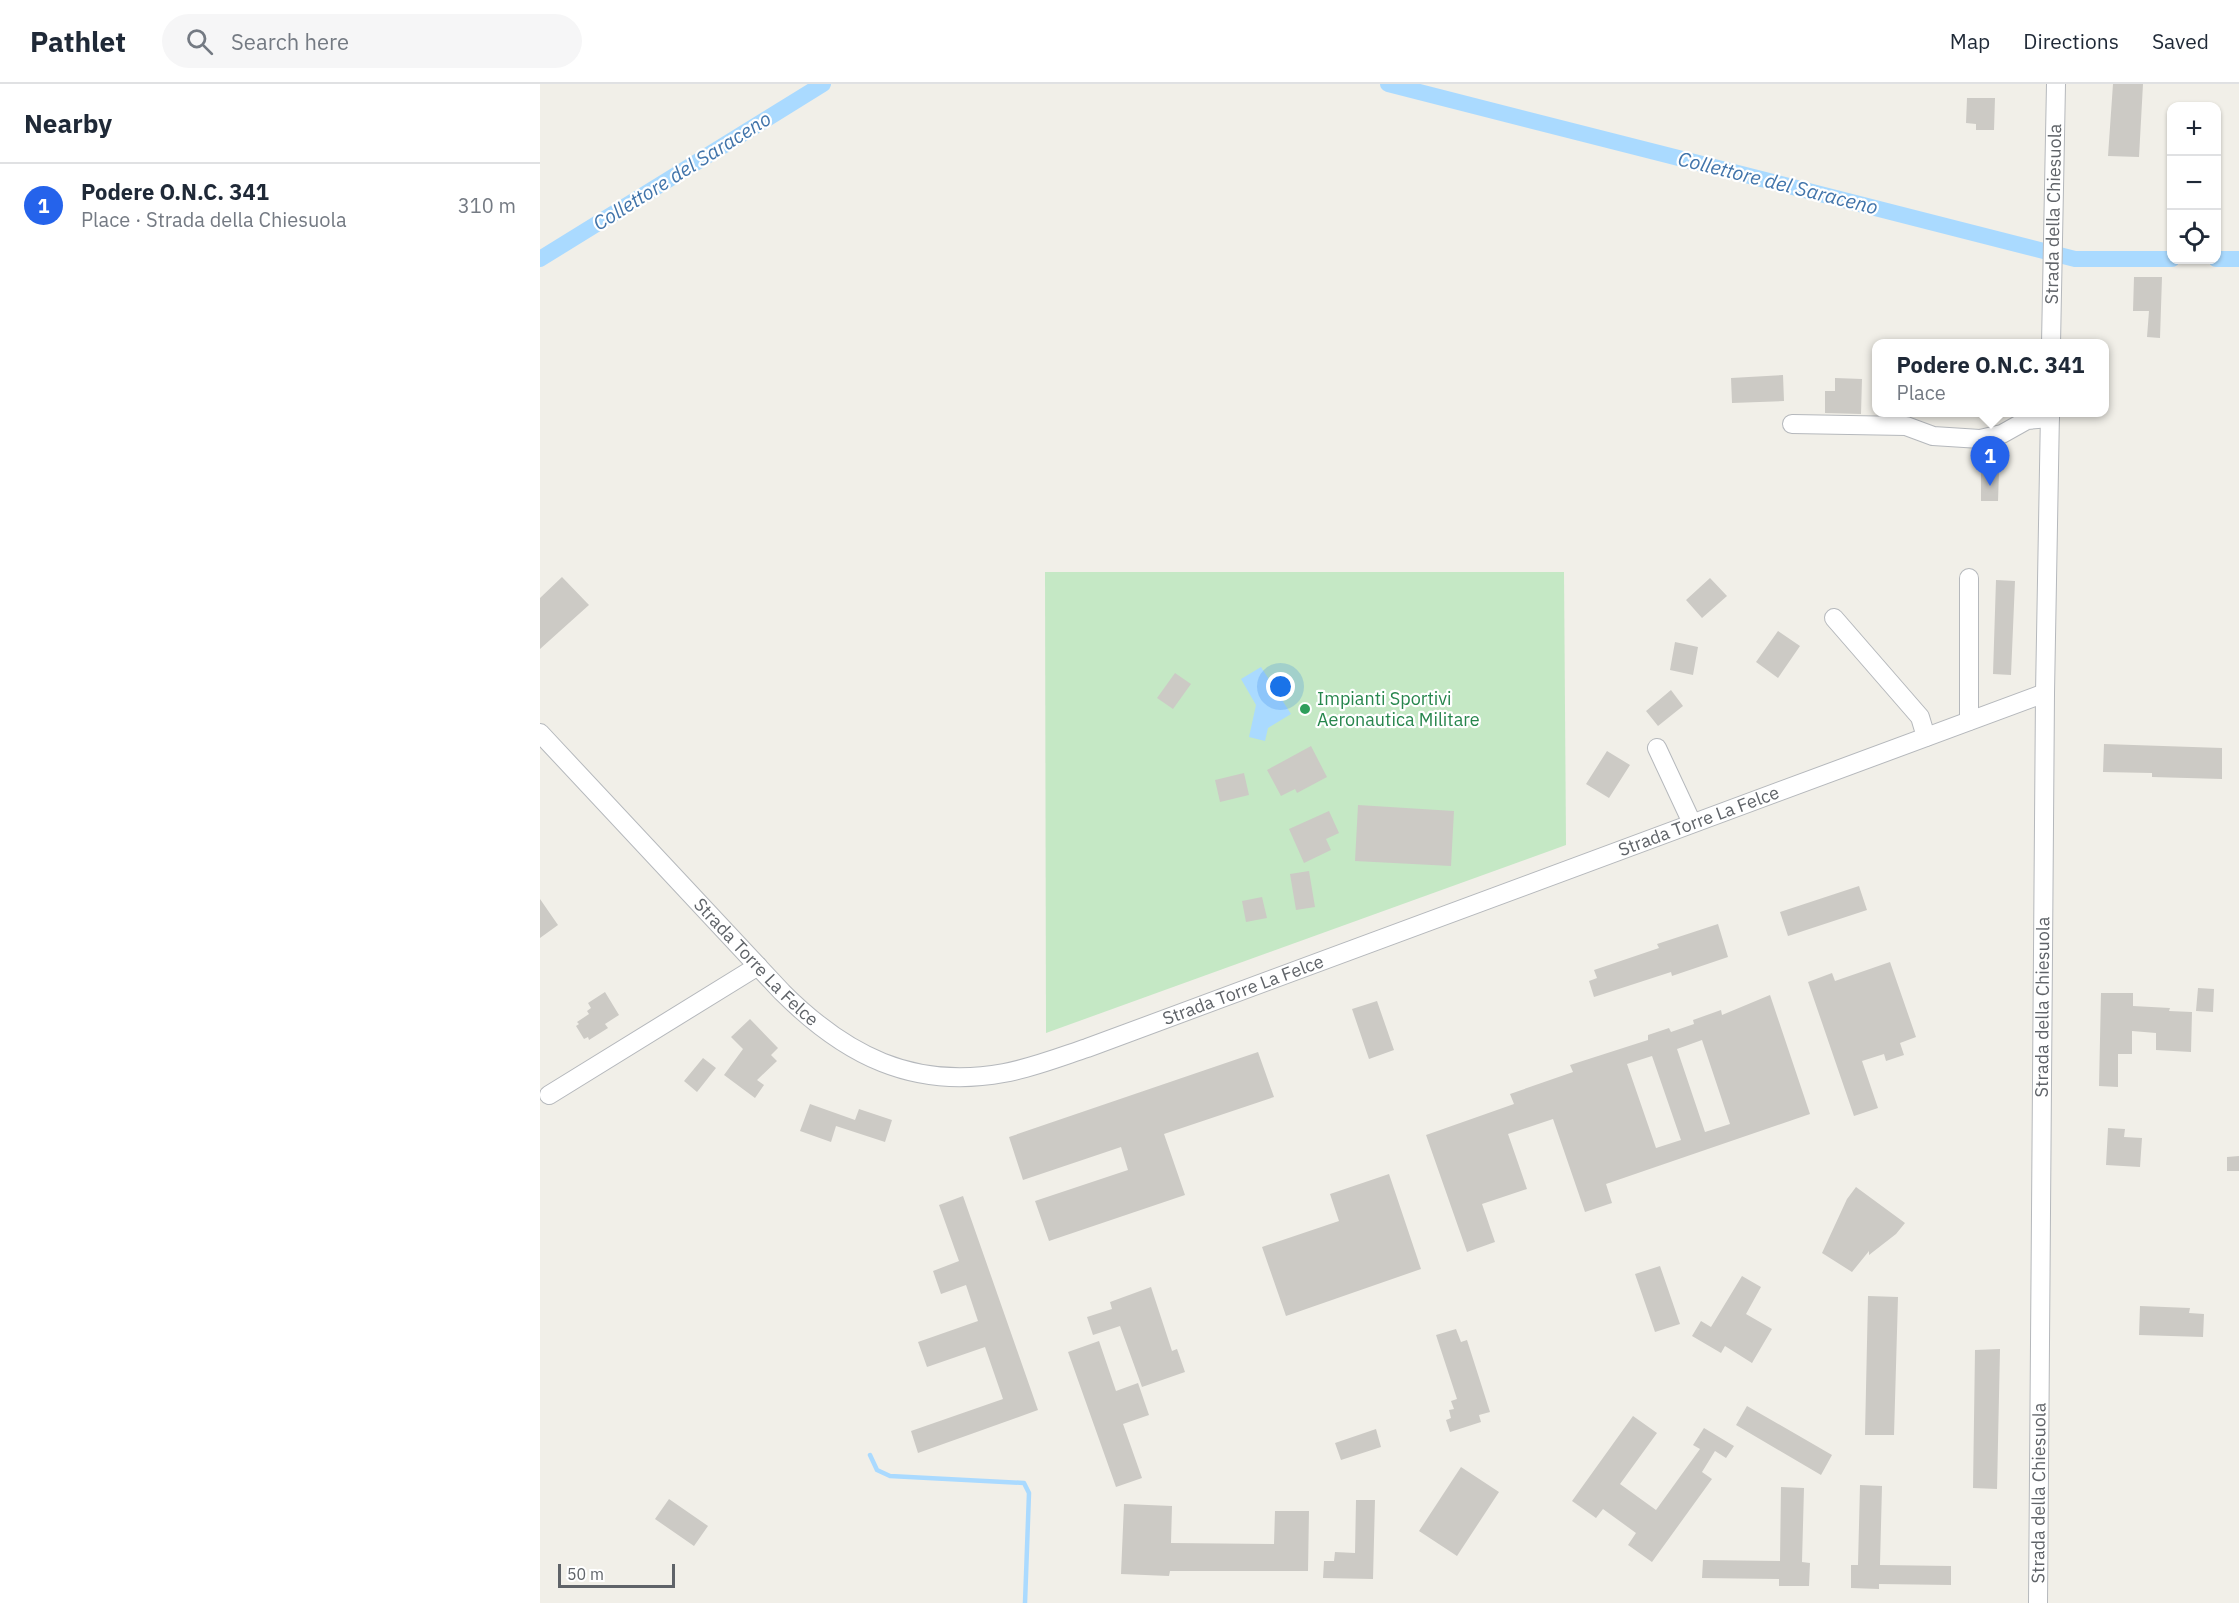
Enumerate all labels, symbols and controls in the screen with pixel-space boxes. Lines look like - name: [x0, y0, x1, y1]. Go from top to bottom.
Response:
- search box: [162, 14, 582, 68]
- text: Pathlet: [30, 23, 126, 60]
- icon: search: [183, 25, 216, 58]
- text: Search here: [231, 27, 349, 56]
- text: Map: [1950, 27, 1990, 55]
- text: Directions: [2023, 27, 2119, 55]
- text: Saved: [2152, 27, 2209, 55]
- map controls: [2167, 102, 2221, 264]
- button: +: [2167, 102, 2221, 156]
- water label: Collettore del Saraceno: [588, 105, 776, 236]
- text: Nearby: [24, 106, 112, 140]
- street label: Strada della Chiesuola: [2040, 123, 2066, 305]
- water label: Collettore del Saraceno: [1675, 145, 1881, 220]
- button: −: [2167, 156, 2221, 210]
- text: Podere O.N.C. 341: [81, 177, 269, 206]
- text: 1: [38, 192, 50, 219]
- text: 310 m: [458, 192, 516, 219]
- text: Place · Strada della Chiesuola: [81, 206, 347, 233]
- button: locate: [2167, 210, 2221, 264]
- popup: [1872, 339, 2109, 417]
- text: Podere O.N.C. 341: [1897, 350, 2084, 379]
- text: Place: [1897, 379, 1946, 406]
- pin: 1: [1970, 436, 2010, 486]
- your location: [1266, 672, 1295, 701]
- place label: Impianti Sportivi Aeronautica Militare: [1317, 687, 1480, 731]
- marker: Impianti Sportivi Aeronautica Militare: [1298, 702, 1312, 716]
- street label: Strada Torre La Felce: [1615, 780, 1782, 861]
- street label: Strada Torre La Felce: [689, 893, 824, 1031]
- street label: Strada della Chiesuola: [2030, 916, 2054, 1097]
- street label: Strada Torre La Felce: [1159, 949, 1327, 1030]
- street label: Strada della Chiesuola: [2026, 1402, 2051, 1583]
- scale bar: [558, 1561, 675, 1588]
- text: 50 m: [567, 1564, 604, 1584]

